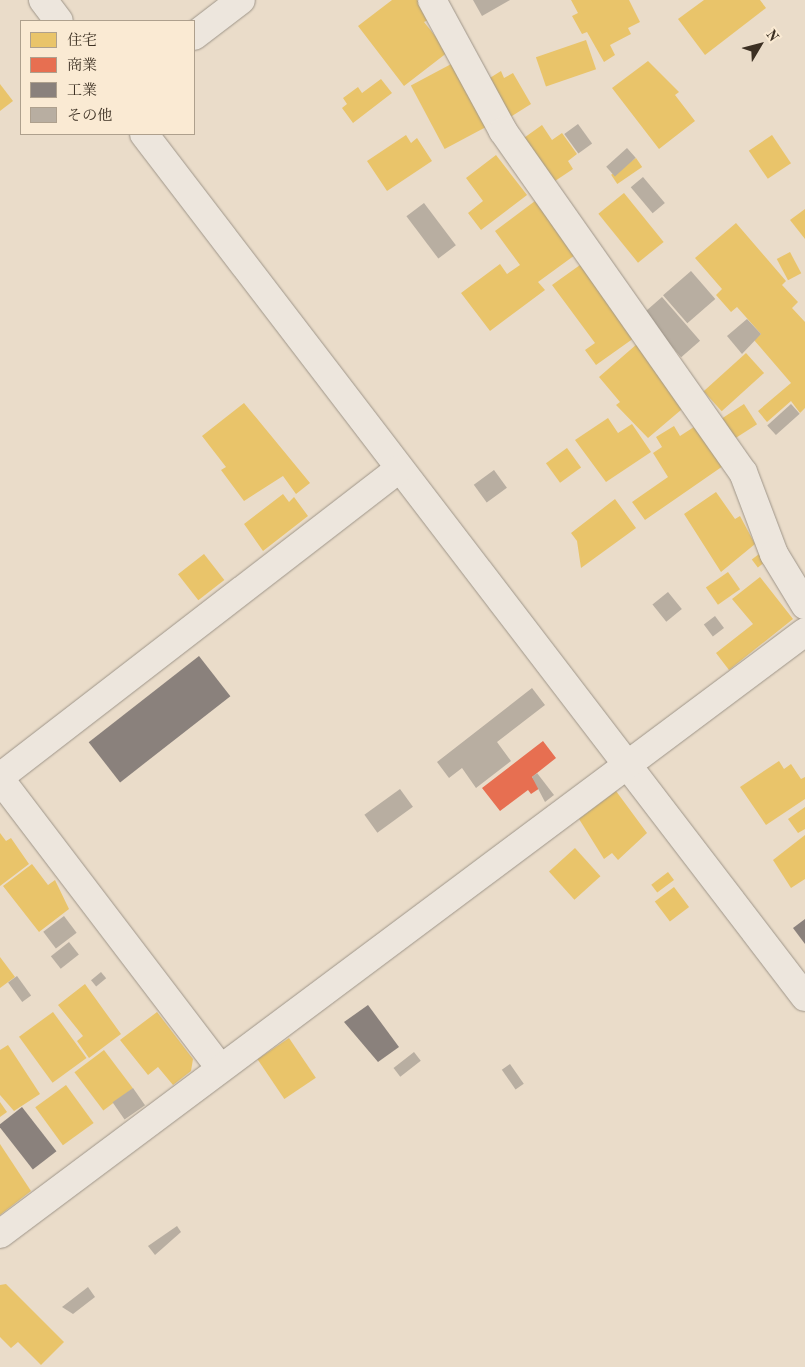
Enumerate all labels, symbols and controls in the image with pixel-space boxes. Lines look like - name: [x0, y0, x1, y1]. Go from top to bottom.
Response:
- legend: [20, 20, 195, 135]
- north arrow: [735, 20, 785, 70]
- text: N: [763, 27, 781, 44]
- text: 住宅: [67, 34, 97, 49]
- text: 商業: [67, 59, 97, 74]
- text: 工業: [67, 84, 97, 99]
- text: その他: [67, 109, 112, 124]

